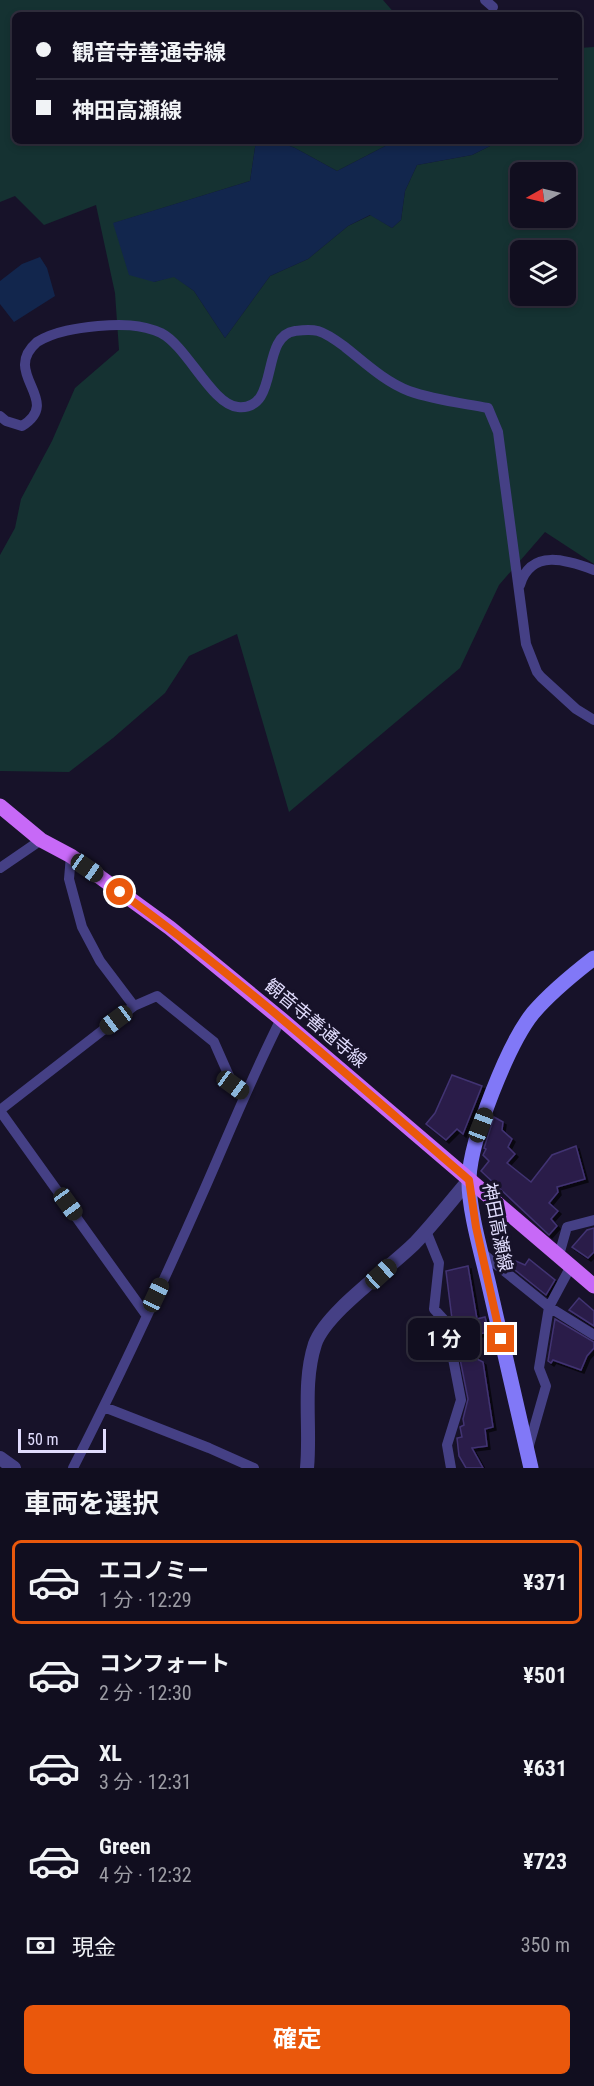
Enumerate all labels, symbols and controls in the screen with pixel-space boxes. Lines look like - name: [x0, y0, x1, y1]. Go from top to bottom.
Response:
- text: 観音寺善通寺線: [72, 40, 226, 65]
- text: 神田高瀬線: [72, 98, 182, 123]
- north arrow: [510, 162, 576, 228]
- map controls: [510, 162, 576, 306]
- button: layers: [510, 240, 576, 306]
- car: [67, 850, 107, 886]
- route start: [106, 878, 133, 905]
- street label: 観音寺善通寺線: [261, 974, 371, 1072]
- car: [96, 1002, 136, 1038]
- car: [213, 1067, 253, 1103]
- car: [466, 1105, 496, 1145]
- street label: 神田高瀬線: [479, 1181, 517, 1273]
- car: [50, 1184, 86, 1224]
- car: [362, 1255, 400, 1293]
- car: [140, 1275, 172, 1315]
- callout: 1 分: [408, 1318, 480, 1360]
- route end: [487, 1325, 514, 1352]
- text: 1 分: [427, 1327, 461, 1351]
- scale bar: [18, 1426, 106, 1454]
- text: 50 m: [27, 1430, 59, 1449]
- text: 車両を選択: [24, 1488, 159, 1520]
- icon: car: [27, 1555, 81, 1609]
- text: エコノミー: [99, 1558, 209, 1583]
- text: ¥371: [523, 1570, 567, 1595]
- text: 1 分 · 12:29: [99, 1588, 192, 1612]
- icon: car: [27, 1648, 81, 1702]
- text: コンフォート: [99, 1651, 230, 1676]
- text: ¥501: [523, 1663, 567, 1688]
- text: 2 分 · 12:30: [99, 1681, 192, 1705]
- icon: car: [27, 1741, 81, 1795]
- text: XL: [99, 1741, 122, 1766]
- text: ¥631: [523, 1756, 567, 1781]
- text: 3 分 · 12:31: [99, 1770, 192, 1794]
- icon: car: [27, 1834, 81, 1888]
- text: Green: [99, 1834, 151, 1859]
- text: ¥723: [523, 1849, 567, 1874]
- text: 4 分 · 12:32: [99, 1863, 192, 1887]
- icon: cash: [24, 1929, 57, 1962]
- text: 350 m: [521, 1933, 570, 1957]
- text: 現金: [72, 1935, 116, 1960]
- button: 確定: [24, 2005, 570, 2074]

